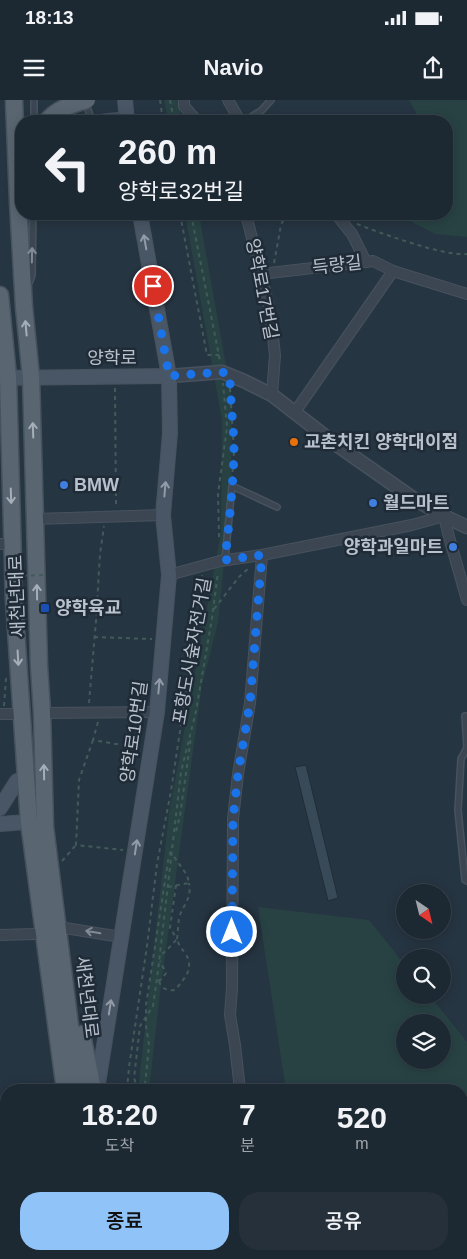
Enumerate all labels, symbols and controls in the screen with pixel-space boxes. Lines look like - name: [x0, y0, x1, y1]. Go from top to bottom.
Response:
- text: 18:13: [25, 7, 74, 28]
- icon: menu: [20, 54, 48, 82]
- icon: share: [419, 54, 447, 82]
- text: Navio: [204, 55, 263, 80]
- text: 260 m: [118, 132, 217, 171]
- icon: left: [35, 135, 100, 200]
- text: 양학로32번길: [118, 179, 244, 204]
- one-way arrow: [140, 234, 150, 250]
- street label: 양학로17번길: [242, 237, 282, 341]
- one-way arrow: [27, 247, 37, 264]
- street label: 득량길: [311, 252, 363, 278]
- pin: [132, 265, 174, 307]
- icon: arrive: [139, 272, 167, 300]
- one-way arrow: [21, 321, 31, 337]
- street label: 양학로: [87, 348, 137, 368]
- one-way arrow: [28, 422, 37, 438]
- place label: 교촌치킨 양학대이점: [304, 432, 458, 452]
- marker: 교촌치킨 양학대이점: [288, 436, 300, 448]
- place label: BMW: [74, 475, 119, 495]
- marker: BMW: [58, 479, 70, 491]
- one-way arrow: [160, 482, 170, 498]
- one-way arrow: [7, 488, 16, 504]
- place label: 월드마트: [383, 493, 449, 513]
- marker: 월드마트: [367, 497, 379, 509]
- place label: 양학과일마트: [344, 537, 443, 557]
- marker: 양학과일마트: [447, 541, 459, 553]
- street label: 새천년대로: [6, 554, 28, 638]
- street label: 포항도시숲자전거길: [169, 576, 215, 726]
- one-way arrow: [33, 584, 42, 600]
- place label: 양학육교: [55, 598, 121, 618]
- marker: 양학육교: [39, 602, 51, 614]
- one-way arrow: [13, 650, 22, 666]
- one-way arrow: [155, 678, 164, 694]
- street label: 양학로10번길: [117, 680, 151, 784]
- one-way arrow: [39, 764, 49, 780]
- one-way arrow: [131, 839, 141, 855]
- north arrow: [396, 884, 451, 939]
- map controls: [396, 884, 451, 1069]
- position arrow: [205, 905, 257, 957]
- one-way arrow: [85, 927, 101, 937]
- button: search: [396, 949, 451, 1004]
- street label: 새천년대로: [72, 955, 102, 1039]
- one-way arrow: [106, 1000, 116, 1016]
- button: layers: [396, 1014, 451, 1069]
- text: 18:20: [81, 1098, 158, 1131]
- text: 7: [239, 1098, 256, 1131]
- text: 520: [337, 1101, 387, 1134]
- text: m: [355, 1135, 368, 1152]
- text: 도착: [105, 1137, 134, 1154]
- text: 분: [240, 1137, 255, 1154]
- button: 종료: [20, 1192, 229, 1250]
- button: 공유: [239, 1192, 448, 1250]

